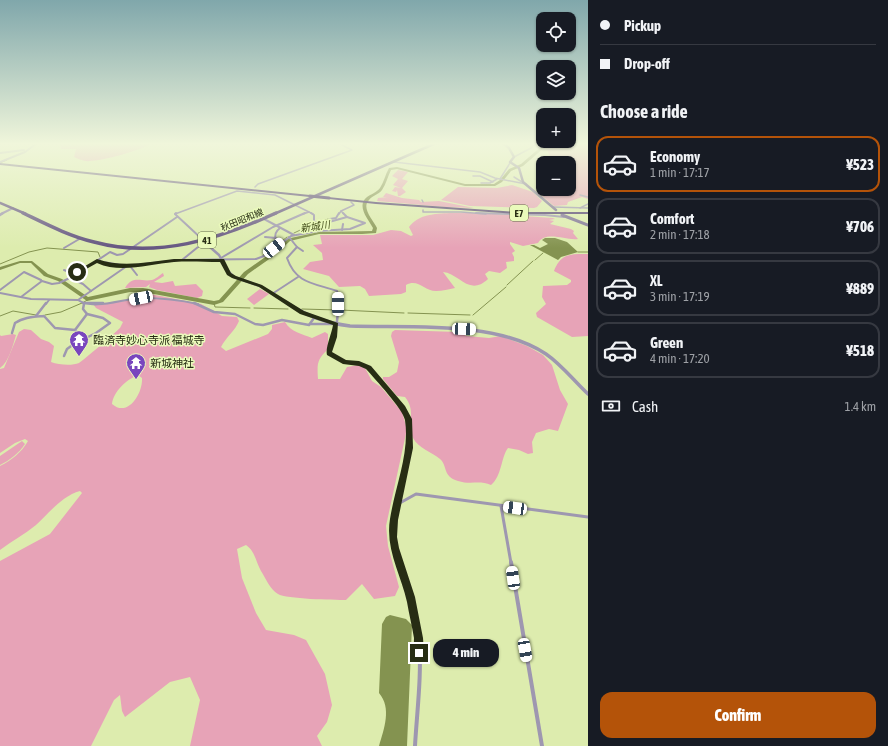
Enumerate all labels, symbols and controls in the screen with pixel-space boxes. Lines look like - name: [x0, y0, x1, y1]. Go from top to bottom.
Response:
- map controls: [536, 12, 576, 196]
- button: locate: [536, 12, 576, 52]
- text: Pickup: [624, 17, 661, 34]
- text: Drop-off: [624, 55, 670, 72]
- button: layers: [536, 60, 576, 100]
- text: Choose a ride: [600, 101, 688, 122]
- button: +: [536, 108, 576, 148]
- icon: car: [602, 146, 638, 182]
- text: Economy: [650, 148, 700, 165]
- button: −: [536, 156, 576, 196]
- text: ¥523: [846, 156, 874, 173]
- text: 1 min · 17:17: [650, 165, 710, 180]
- road number: E7: [510, 205, 528, 221]
- street label: 秋田昭和線: [219, 207, 266, 233]
- icon: car: [602, 208, 638, 244]
- text: Comfort: [650, 210, 694, 227]
- text: ¥706: [846, 218, 874, 235]
- water label: 新城川: [299, 219, 332, 234]
- text: 2 min · 17:18: [650, 227, 710, 242]
- road number: 41: [198, 232, 216, 248]
- car: [261, 236, 287, 260]
- route start: [68, 263, 86, 281]
- icon: car: [602, 270, 638, 306]
- text: XL: [650, 272, 663, 289]
- text: ¥889: [846, 280, 874, 297]
- text: 3 min · 17:19: [650, 289, 710, 304]
- car: [128, 290, 154, 306]
- car: [332, 292, 344, 316]
- car: [452, 323, 476, 335]
- temple icon: 臨済寺妙心寺派 福城寺: [68, 329, 90, 357]
- icon: car: [602, 332, 638, 368]
- place label: 臨済寺妙心寺派 福城寺: [93, 334, 205, 346]
- text: Green: [650, 334, 683, 351]
- text: ¥518: [846, 342, 874, 359]
- text: 4 min · 17:20: [650, 351, 710, 366]
- temple icon: 新城神社: [125, 352, 147, 380]
- place label: 新城神社: [150, 357, 194, 369]
- icon: cash: [600, 395, 622, 417]
- text: Cash: [632, 398, 658, 415]
- text: 1.4 km: [845, 399, 876, 414]
- car: [502, 500, 528, 516]
- car: [505, 565, 521, 591]
- car: [517, 637, 533, 663]
- callout: 4 min: [433, 639, 499, 667]
- route end: [410, 644, 428, 662]
- text: 4 min: [453, 645, 479, 660]
- button: Confirm: [600, 692, 876, 738]

